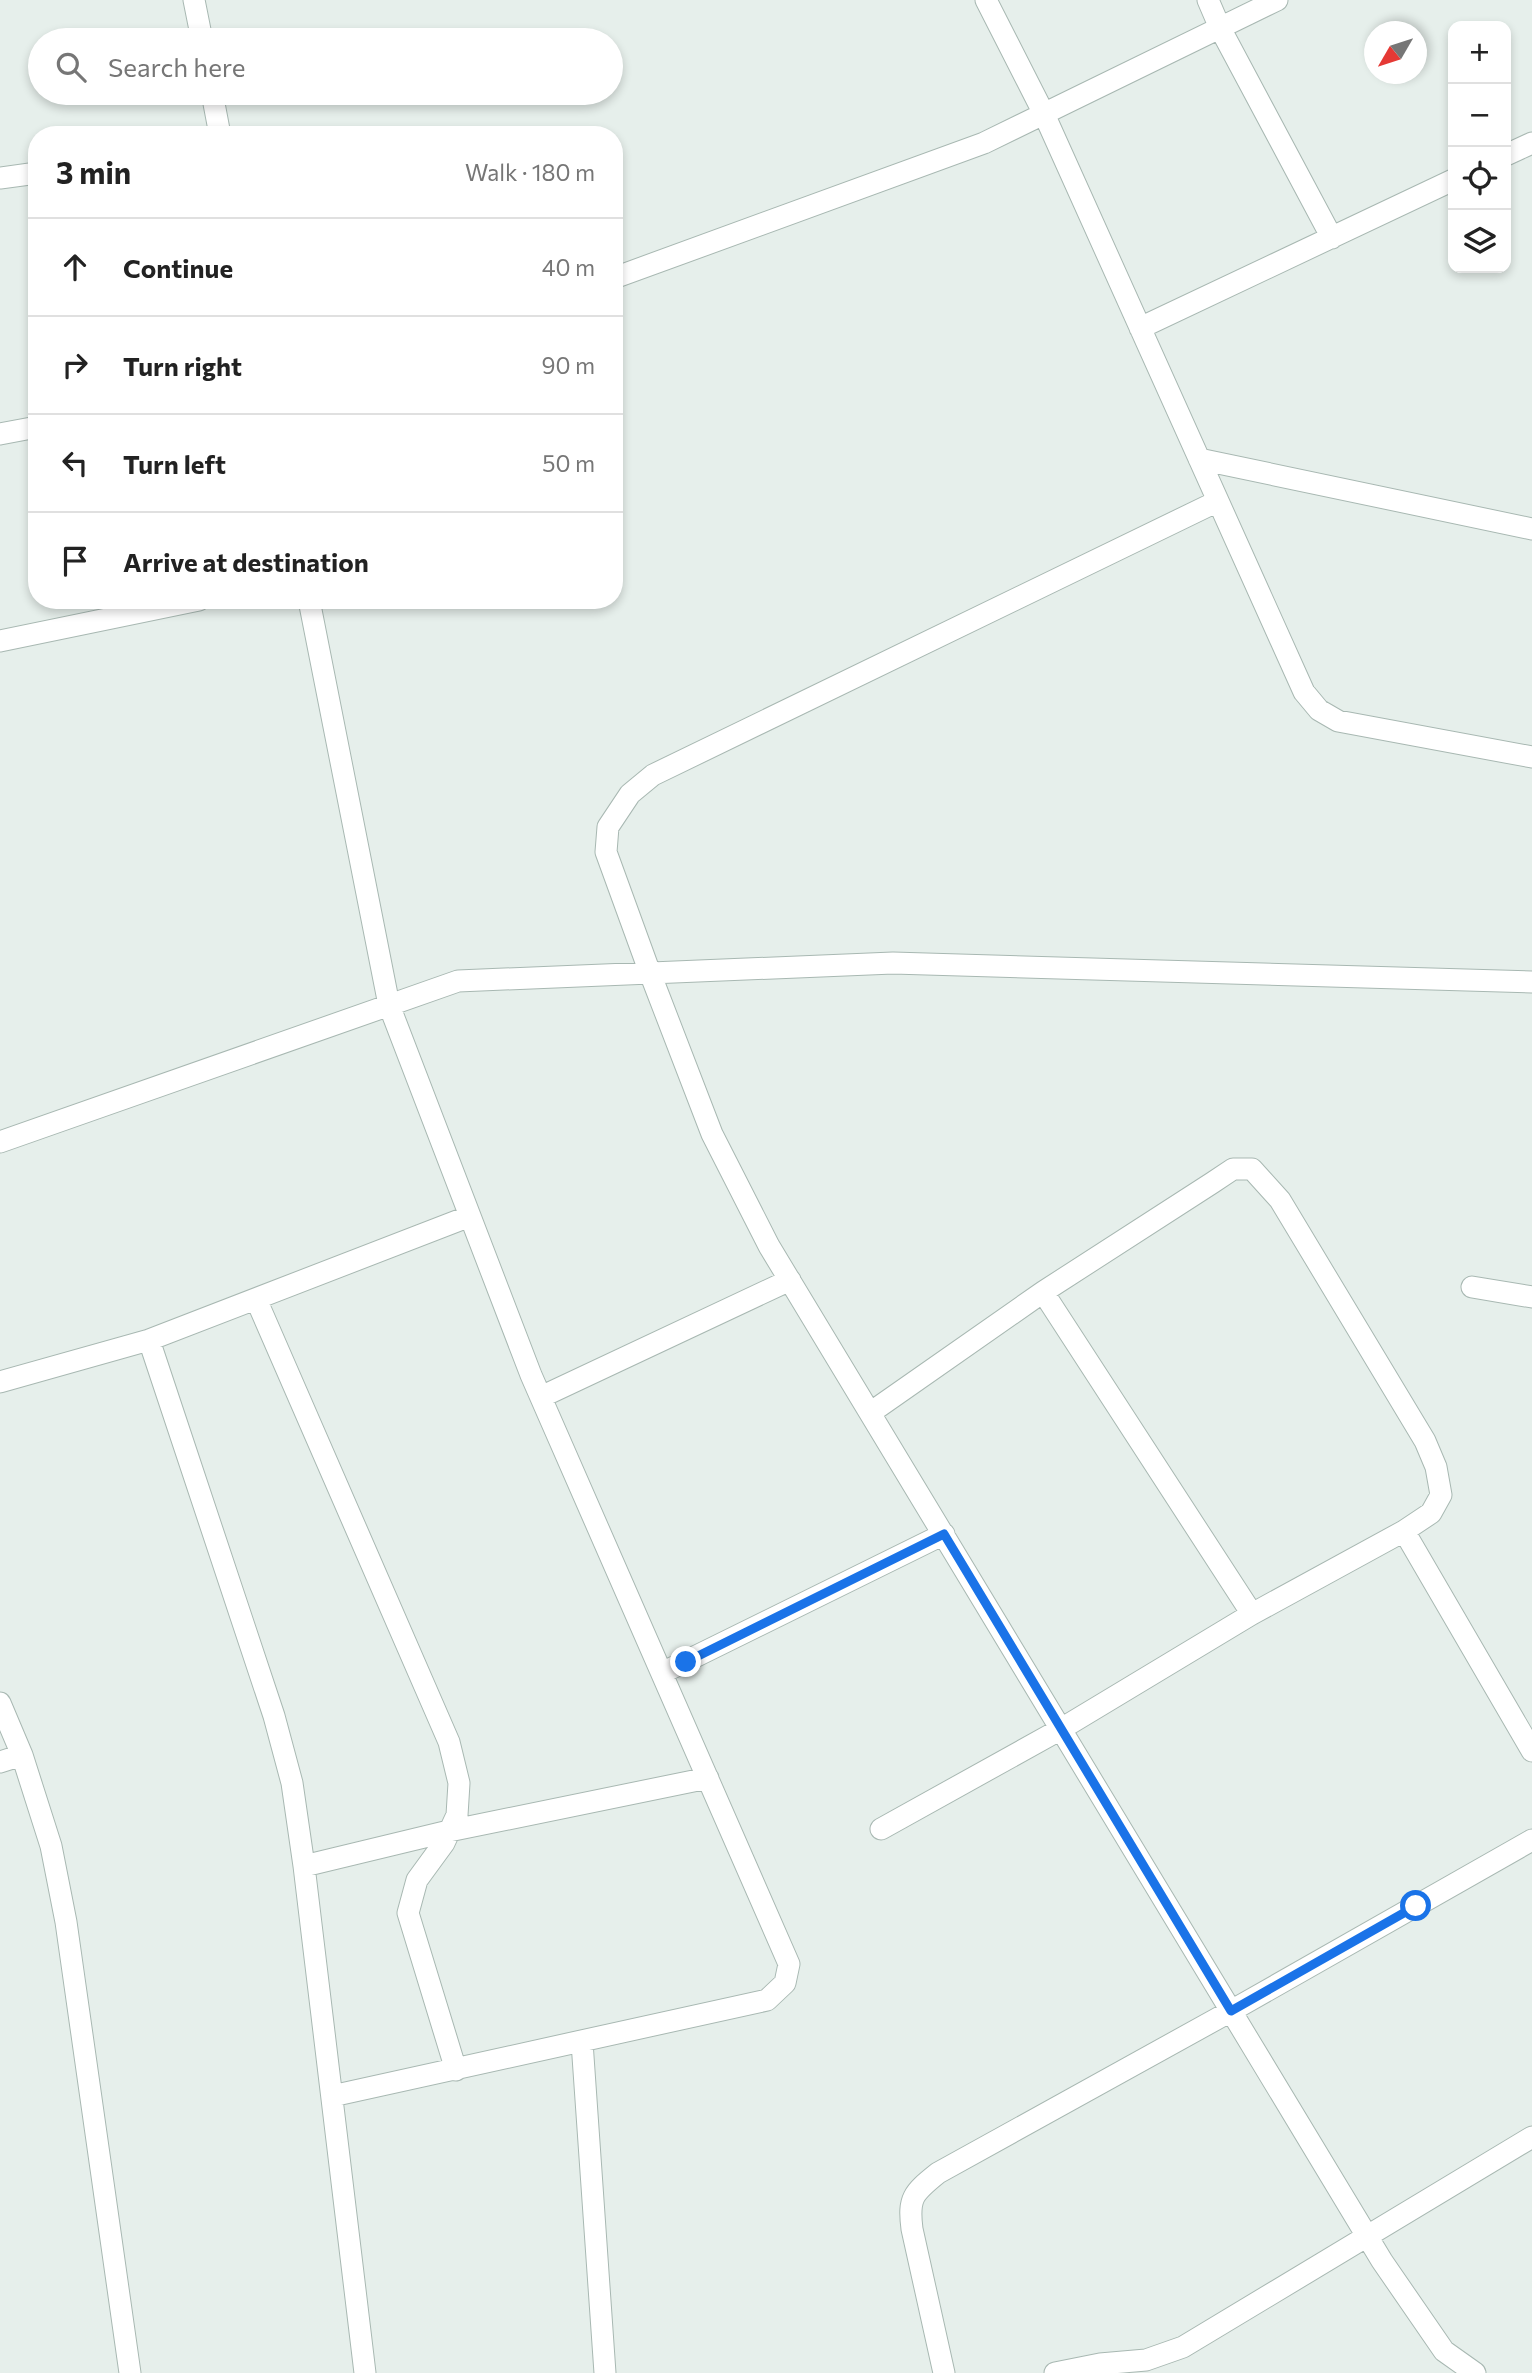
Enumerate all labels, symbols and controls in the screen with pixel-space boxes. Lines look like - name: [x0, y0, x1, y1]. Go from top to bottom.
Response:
- north arrow: [1364, 21, 1427, 84]
- map controls: [1448, 21, 1511, 273]
- button: +: [1448, 21, 1511, 84]
- search box: [28, 28, 623, 105]
- icon: search: [52, 48, 90, 86]
- text: Search here: [108, 51, 246, 82]
- button: −: [1448, 84, 1511, 147]
- button: locate: [1448, 147, 1511, 210]
- text: 3 min: [56, 153, 131, 190]
- text: Walk · 180 m: [465, 158, 595, 186]
- button: layers: [1448, 210, 1511, 273]
- icon: ahead: [56, 248, 94, 286]
- text: Continue: [123, 252, 233, 283]
- text: 40 m: [542, 253, 595, 281]
- icon: right: [56, 346, 94, 384]
- text: Turn right: [123, 350, 242, 381]
- text: 90 m: [542, 351, 595, 379]
- icon: left: [56, 444, 94, 482]
- text: Turn left: [123, 448, 226, 479]
- text: 50 m: [542, 449, 595, 477]
- icon: arrive: [56, 542, 94, 580]
- text: Arrive at destination: [123, 546, 369, 577]
- route end: [670, 1646, 701, 1677]
- route start: [1400, 1890, 1431, 1921]

